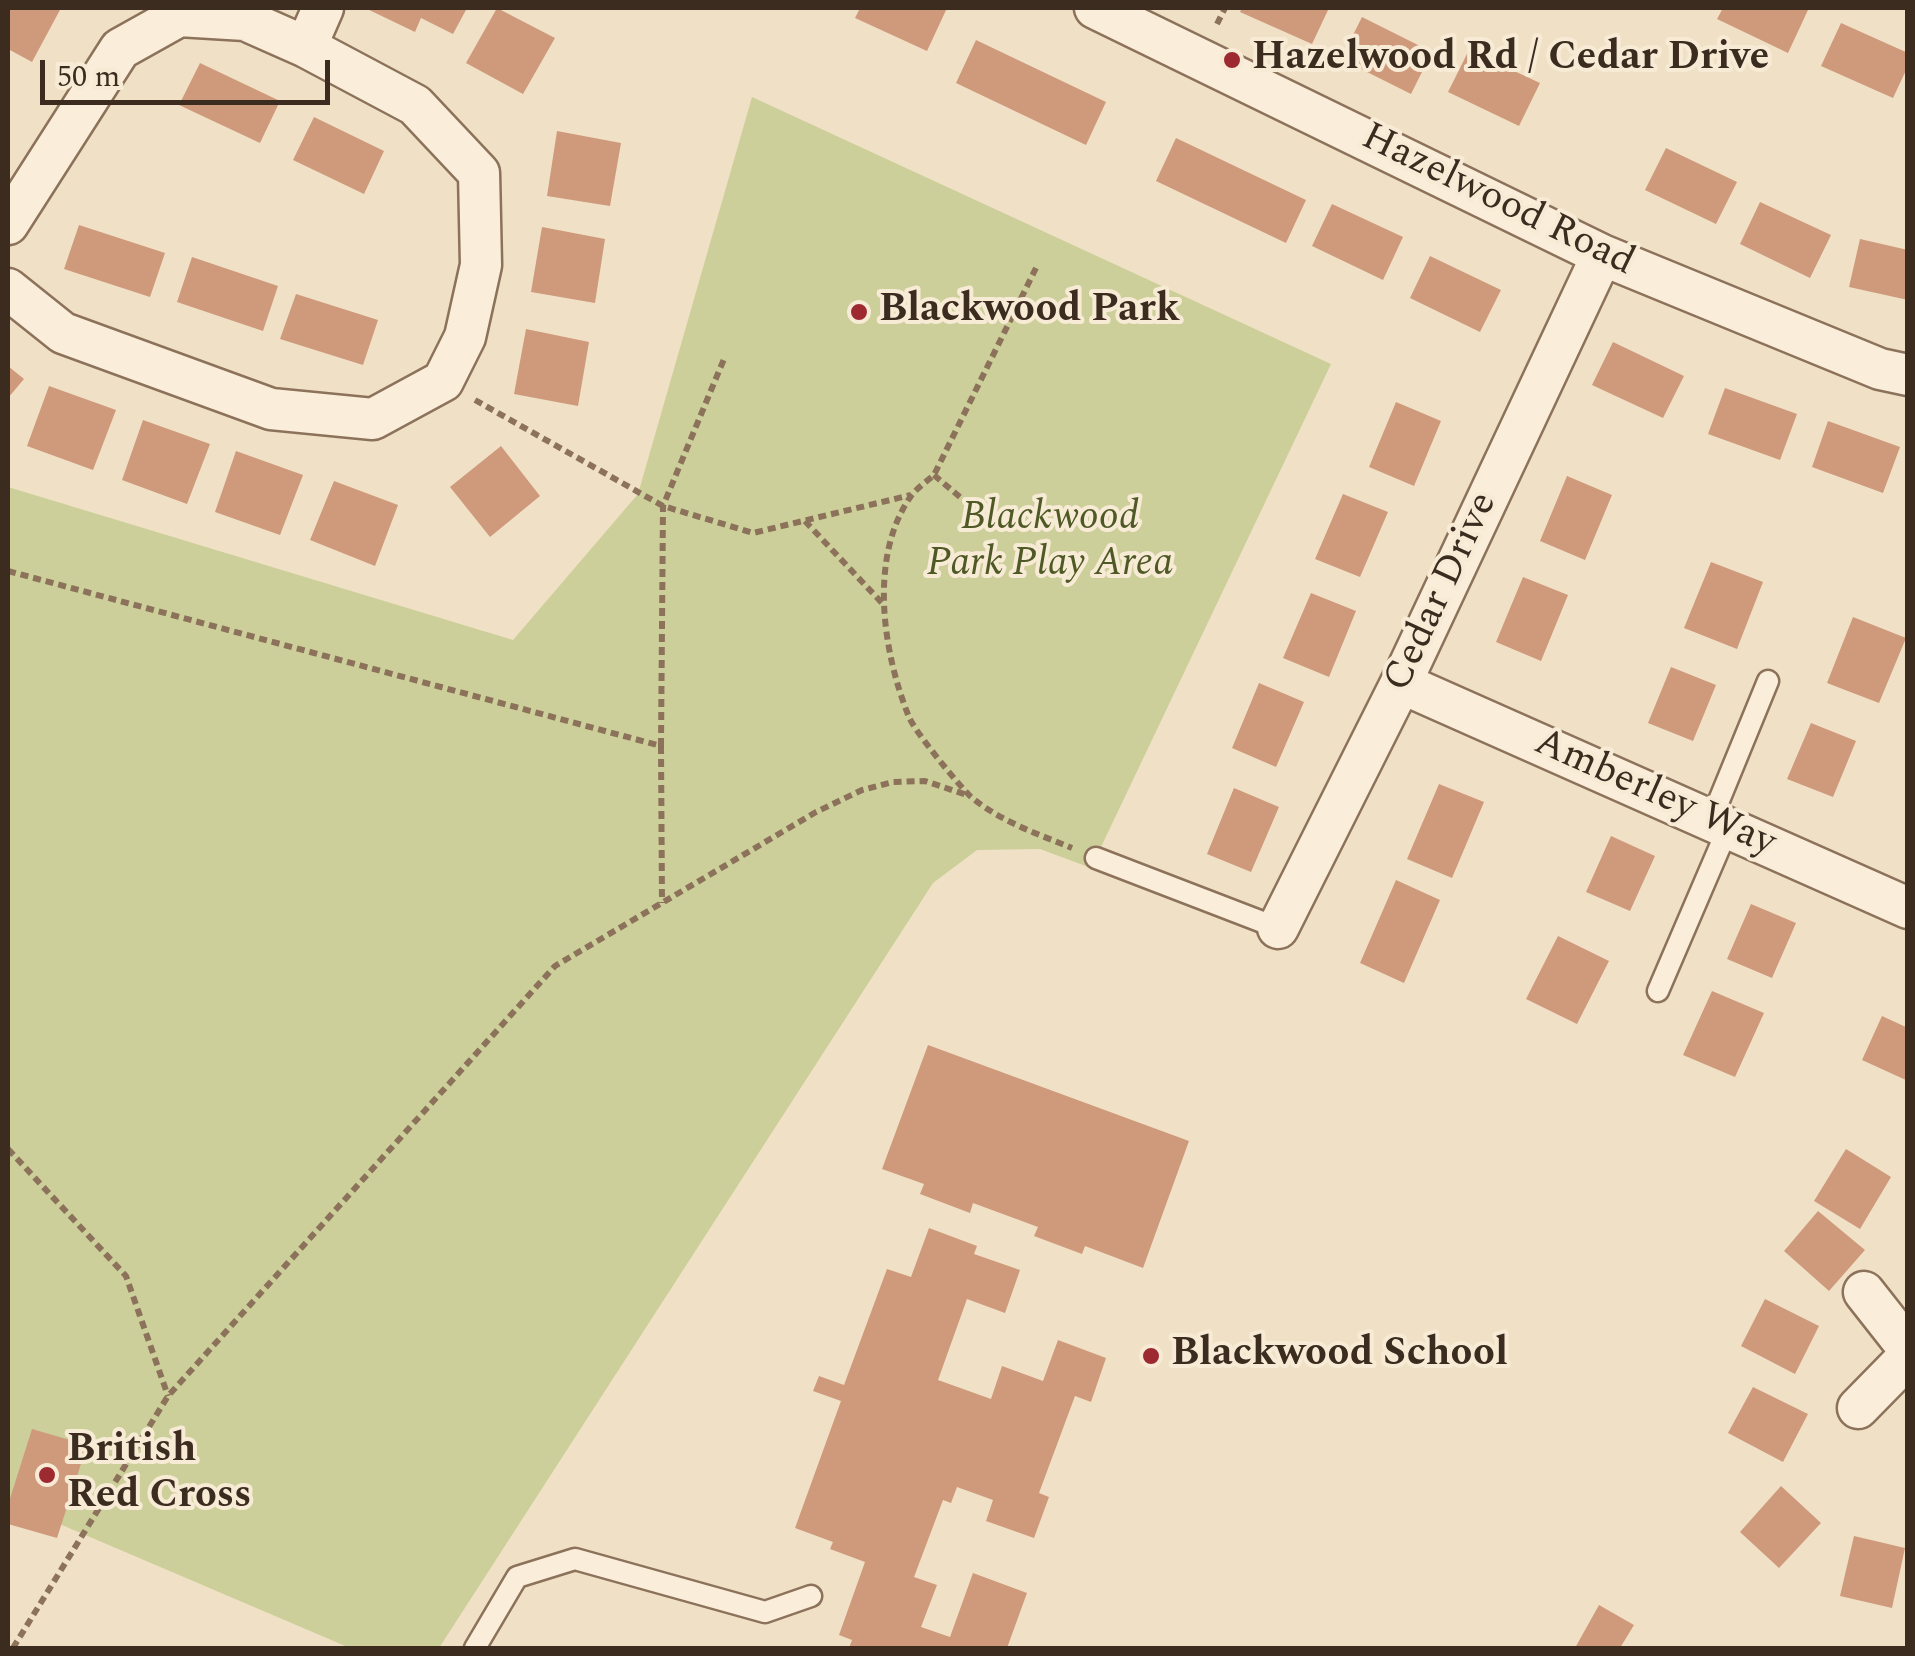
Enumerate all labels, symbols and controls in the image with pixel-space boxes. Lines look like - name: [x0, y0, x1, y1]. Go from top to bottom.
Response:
- place label: Hazelwood Rd / Cedar Drive: [1252, 36, 1769, 84]
- scale bar: [45, 40, 335, 102]
- marker: Hazelwood Rd / Cedar Drive: [1221, 49, 1243, 71]
- text: 50 m: [57, 54, 120, 100]
- street label: Hazelwood Road: [1353, 115, 1641, 289]
- place label: Blackwood Park: [879, 288, 1180, 336]
- marker: Blackwood Park: [848, 301, 870, 323]
- street label: Cedar Drive: [1376, 486, 1510, 700]
- park label: Blackwood Park Play Area: [927, 496, 1173, 590]
- street label: Amberley Way: [1526, 720, 1782, 870]
- place label: Blackwood School: [1171, 1332, 1508, 1380]
- marker: Blackwood School: [1140, 1345, 1162, 1367]
- place label: British Red Cross: [67, 1428, 251, 1522]
- marker: British Red Cross: [36, 1464, 58, 1486]

